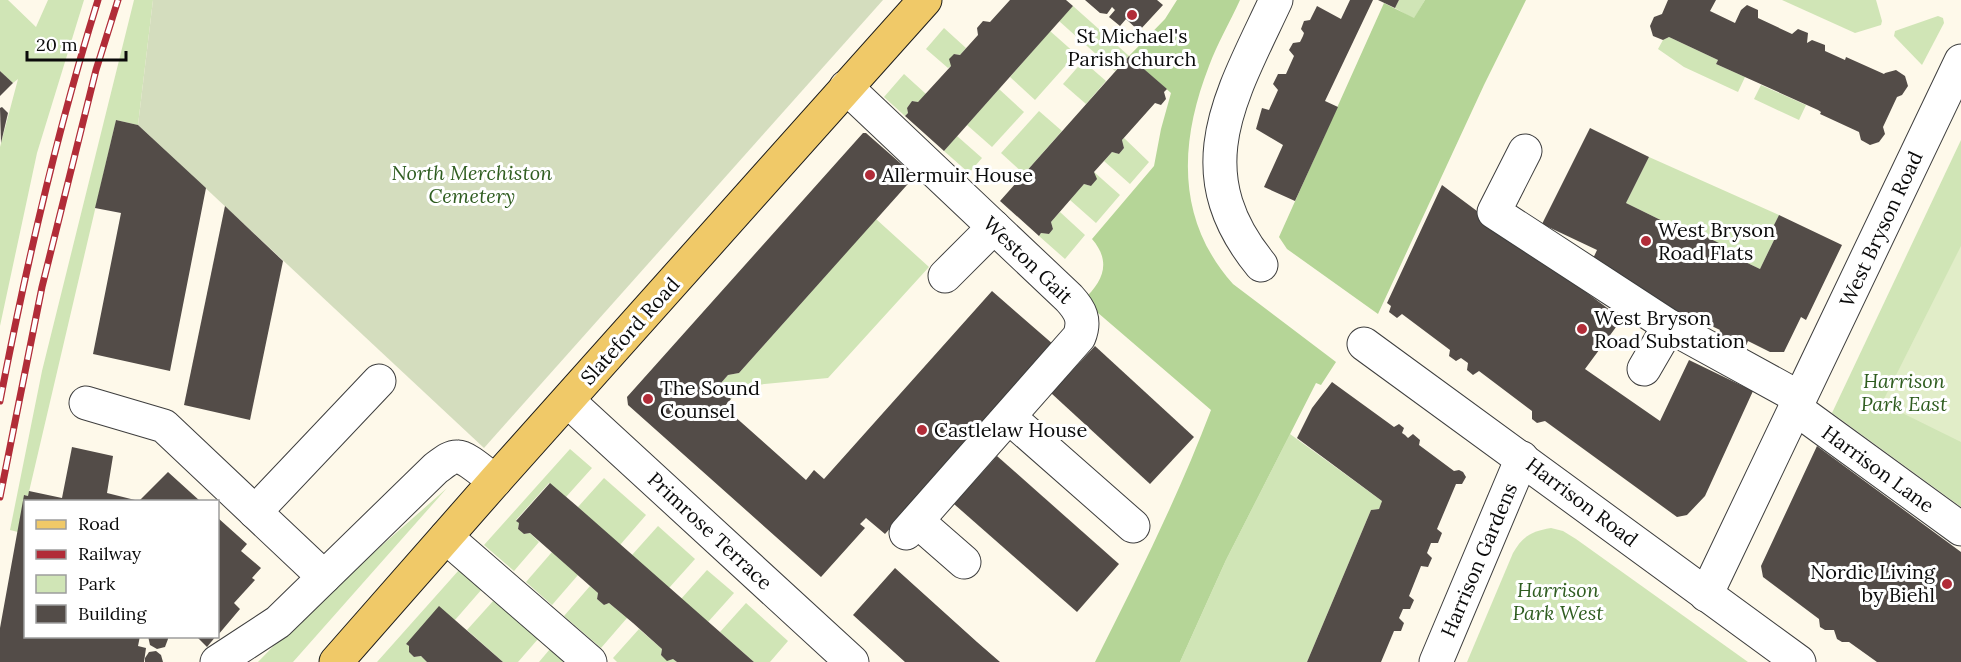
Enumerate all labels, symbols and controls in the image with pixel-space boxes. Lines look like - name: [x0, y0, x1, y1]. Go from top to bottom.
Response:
- marker: St Michael's Parish church: [1125, 8, 1139, 22]
- place label: St Michael's Parish church: [1068, 23, 1196, 71]
- scale bar: [27, 24, 126, 62]
- text: 20 m: [36, 33, 78, 56]
- street label: West Bryson Road: [1834, 147, 1928, 311]
- park label: North Merchiston Cemetery: [392, 160, 553, 208]
- place label: Allermuir House: [881, 162, 1033, 187]
- marker: Allermuir House: [863, 168, 877, 182]
- street label: Weston Gait: [978, 211, 1079, 309]
- place label: West Bryson Road Flats: [1658, 217, 1775, 265]
- marker: West Bryson Road Flats: [1639, 234, 1653, 248]
- street label: Slateford Road: [575, 272, 684, 390]
- place label: West Bryson Road Substation: [1594, 305, 1745, 353]
- marker: West Bryson Road Substation: [1575, 322, 1589, 336]
- park label: Harrison Park East: [1861, 368, 1948, 416]
- place label: The Sound Counsel: [660, 375, 760, 423]
- marker: The Sound Counsel: [641, 392, 655, 406]
- place label: Castlelaw House: [934, 417, 1087, 442]
- street label: Harrison Lane: [1817, 420, 1939, 518]
- marker: Castlelaw House: [915, 423, 929, 437]
- street label: Harrison Road: [1521, 451, 1643, 552]
- street label: Primrose Terrace: [643, 466, 778, 595]
- street label: Harrison Gardens: [1435, 479, 1522, 641]
- legend: [24, 500, 219, 638]
- text: Road: [78, 512, 120, 535]
- text: Railway: [78, 542, 142, 565]
- place label: Nordic Living by Biehl: [1810, 559, 1936, 607]
- text: Park: [78, 572, 116, 595]
- park label: Harrison Park West: [1512, 577, 1604, 625]
- marker: Nordic Living by Biehl: [1940, 577, 1954, 591]
- text: Building: [78, 602, 148, 625]

